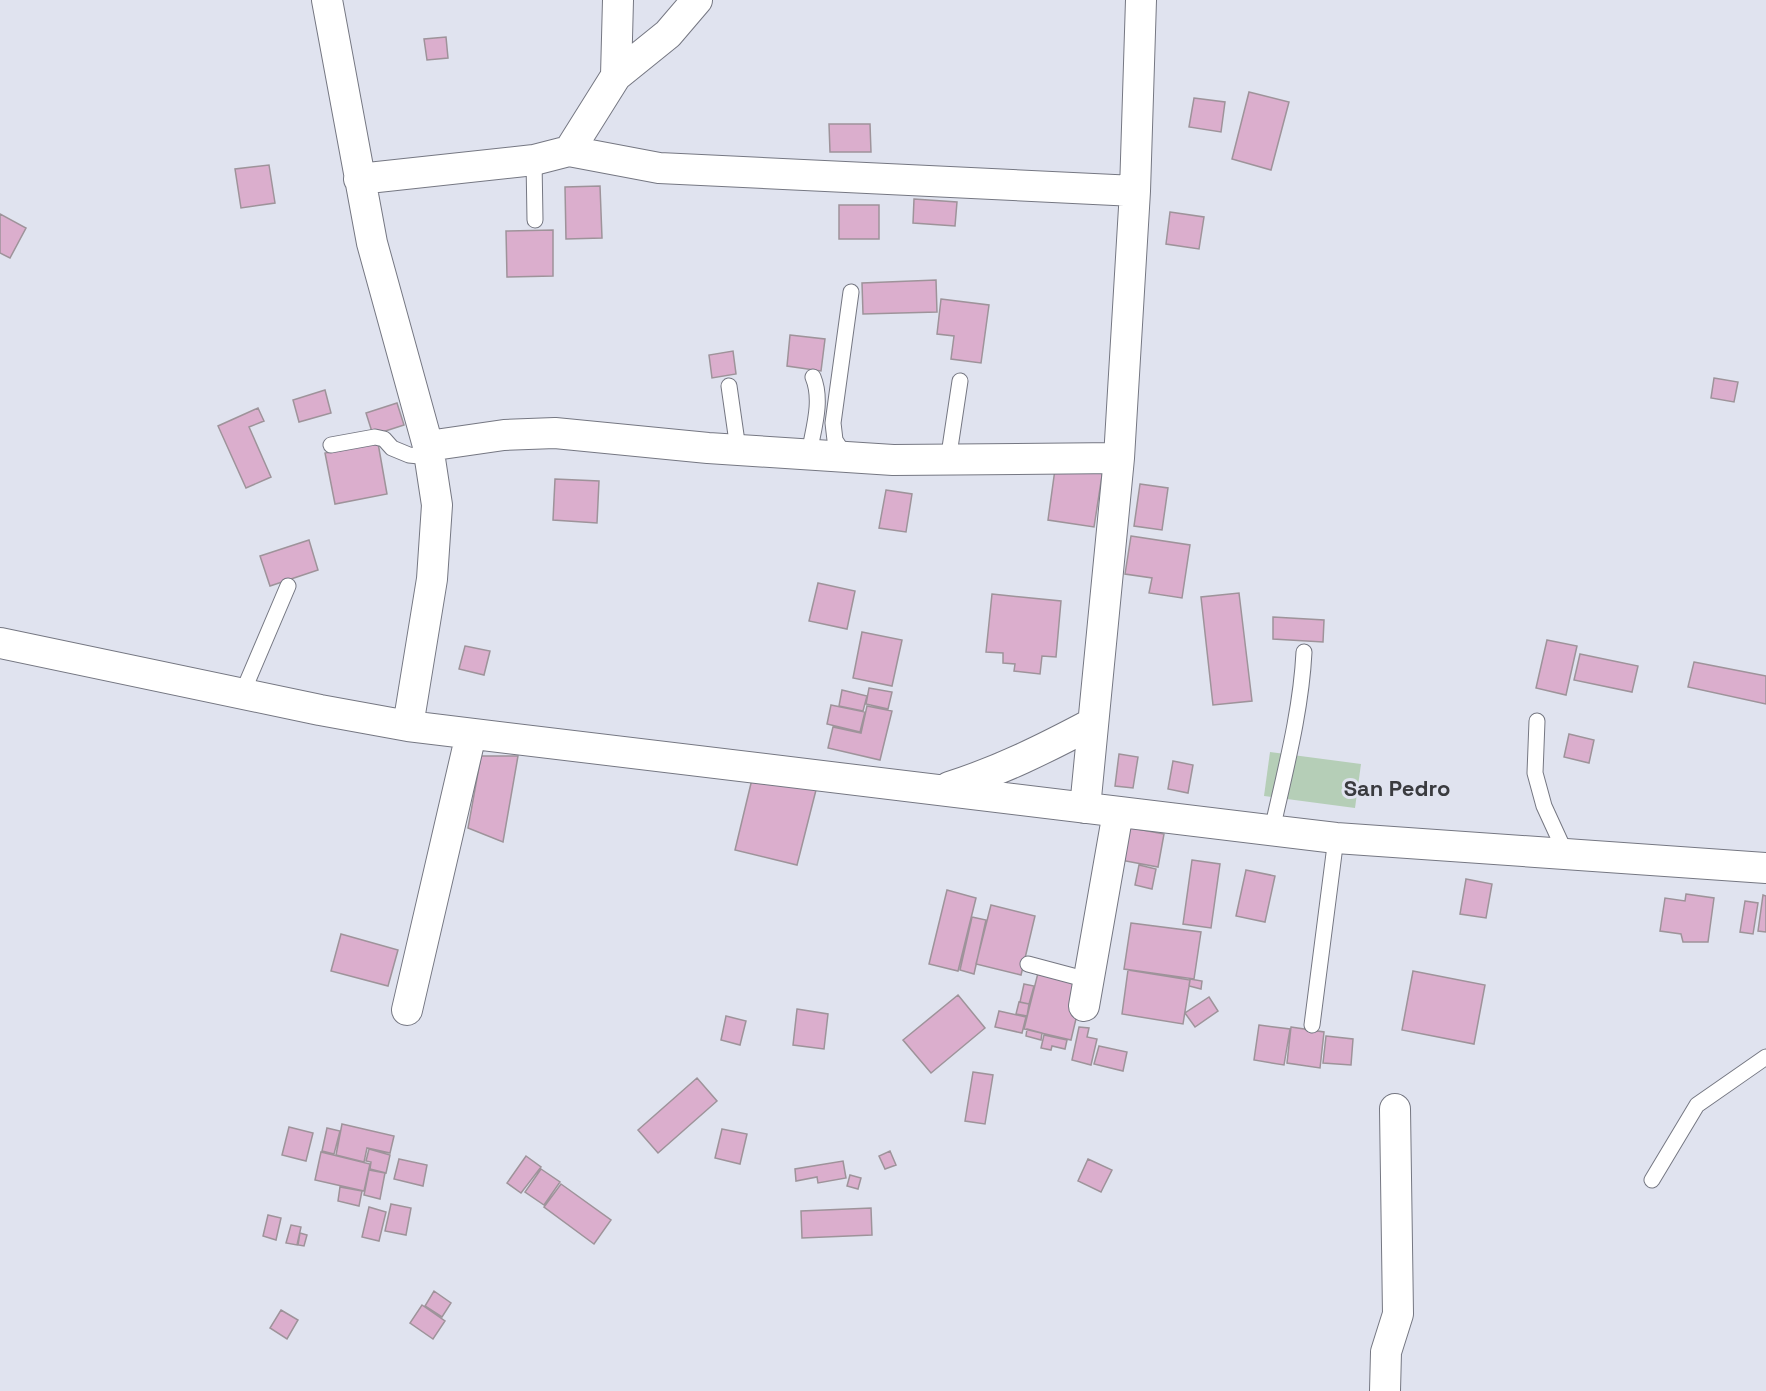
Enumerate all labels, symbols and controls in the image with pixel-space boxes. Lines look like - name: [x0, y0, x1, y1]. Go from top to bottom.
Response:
- district label: San Pedro: [1344, 774, 1450, 802]

